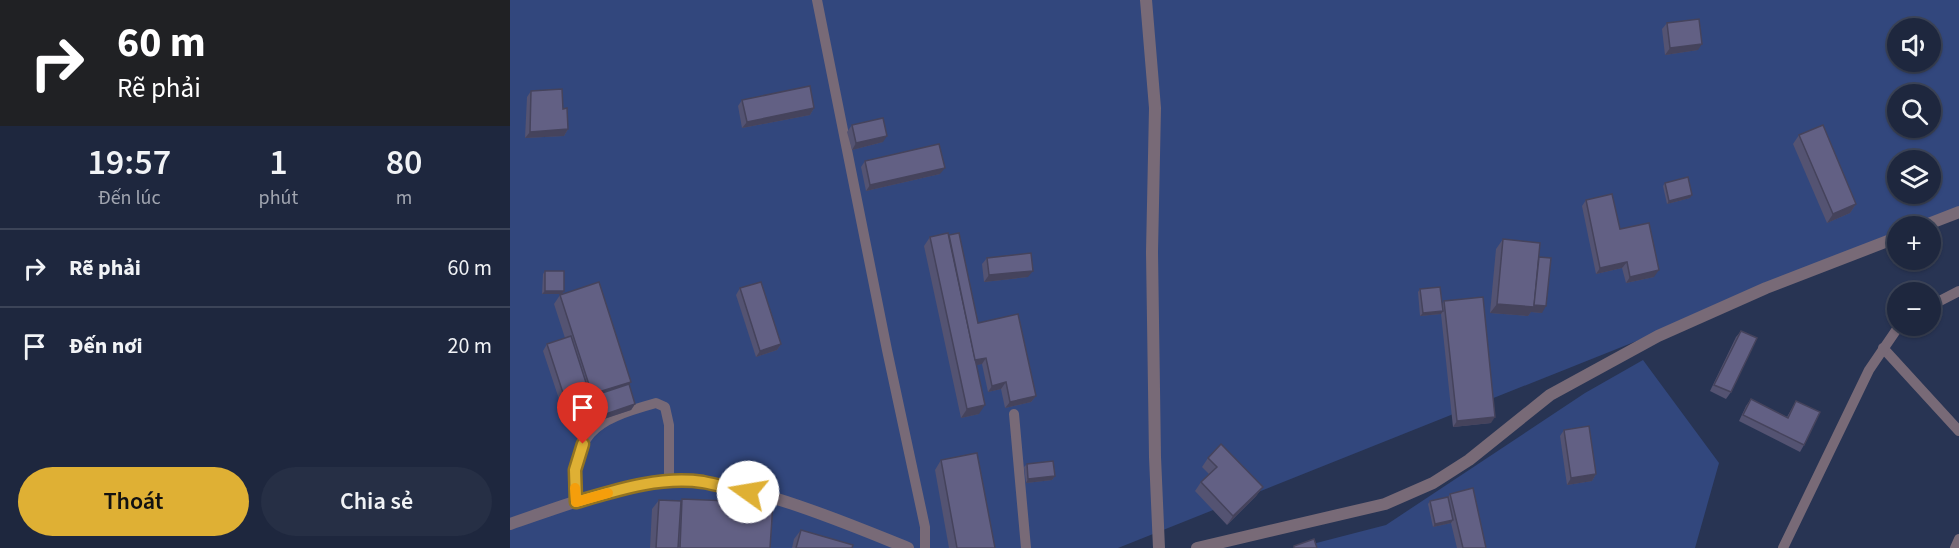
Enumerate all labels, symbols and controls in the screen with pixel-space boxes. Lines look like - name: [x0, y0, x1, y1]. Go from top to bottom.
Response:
- text: 60 m: [117, 13, 206, 73]
- map controls: [1887, 18, 1941, 336]
- button: sound: [1887, 18, 1941, 72]
- icon: right: [18, 24, 96, 102]
- text: Rẽ phải: [117, 69, 201, 108]
- button: search: [1887, 84, 1941, 138]
- text: 19:57: [87, 137, 171, 188]
- text: 1: [269, 137, 288, 188]
- text: 80: [386, 137, 423, 188]
- button: layers: [1887, 150, 1941, 204]
- text: Đến lúc: [98, 184, 161, 212]
- text: phút: [259, 184, 298, 212]
- text: m: [396, 184, 412, 212]
- button: +: [1887, 216, 1941, 270]
- icon: right: [18, 252, 51, 285]
- text: Rẽ phải: [69, 252, 141, 284]
- text: 60 m: [447, 252, 492, 284]
- button: −: [1887, 282, 1941, 336]
- icon: arrive: [18, 330, 51, 363]
- text: Đến nơi: [69, 330, 143, 362]
- text: 20 m: [447, 330, 492, 362]
- pin: [557, 382, 608, 444]
- icon: arrive: [566, 391, 599, 424]
- position arrow: [716, 460, 780, 524]
- button: Thoát: [18, 467, 249, 536]
- button: Chia sẻ: [261, 467, 492, 536]

